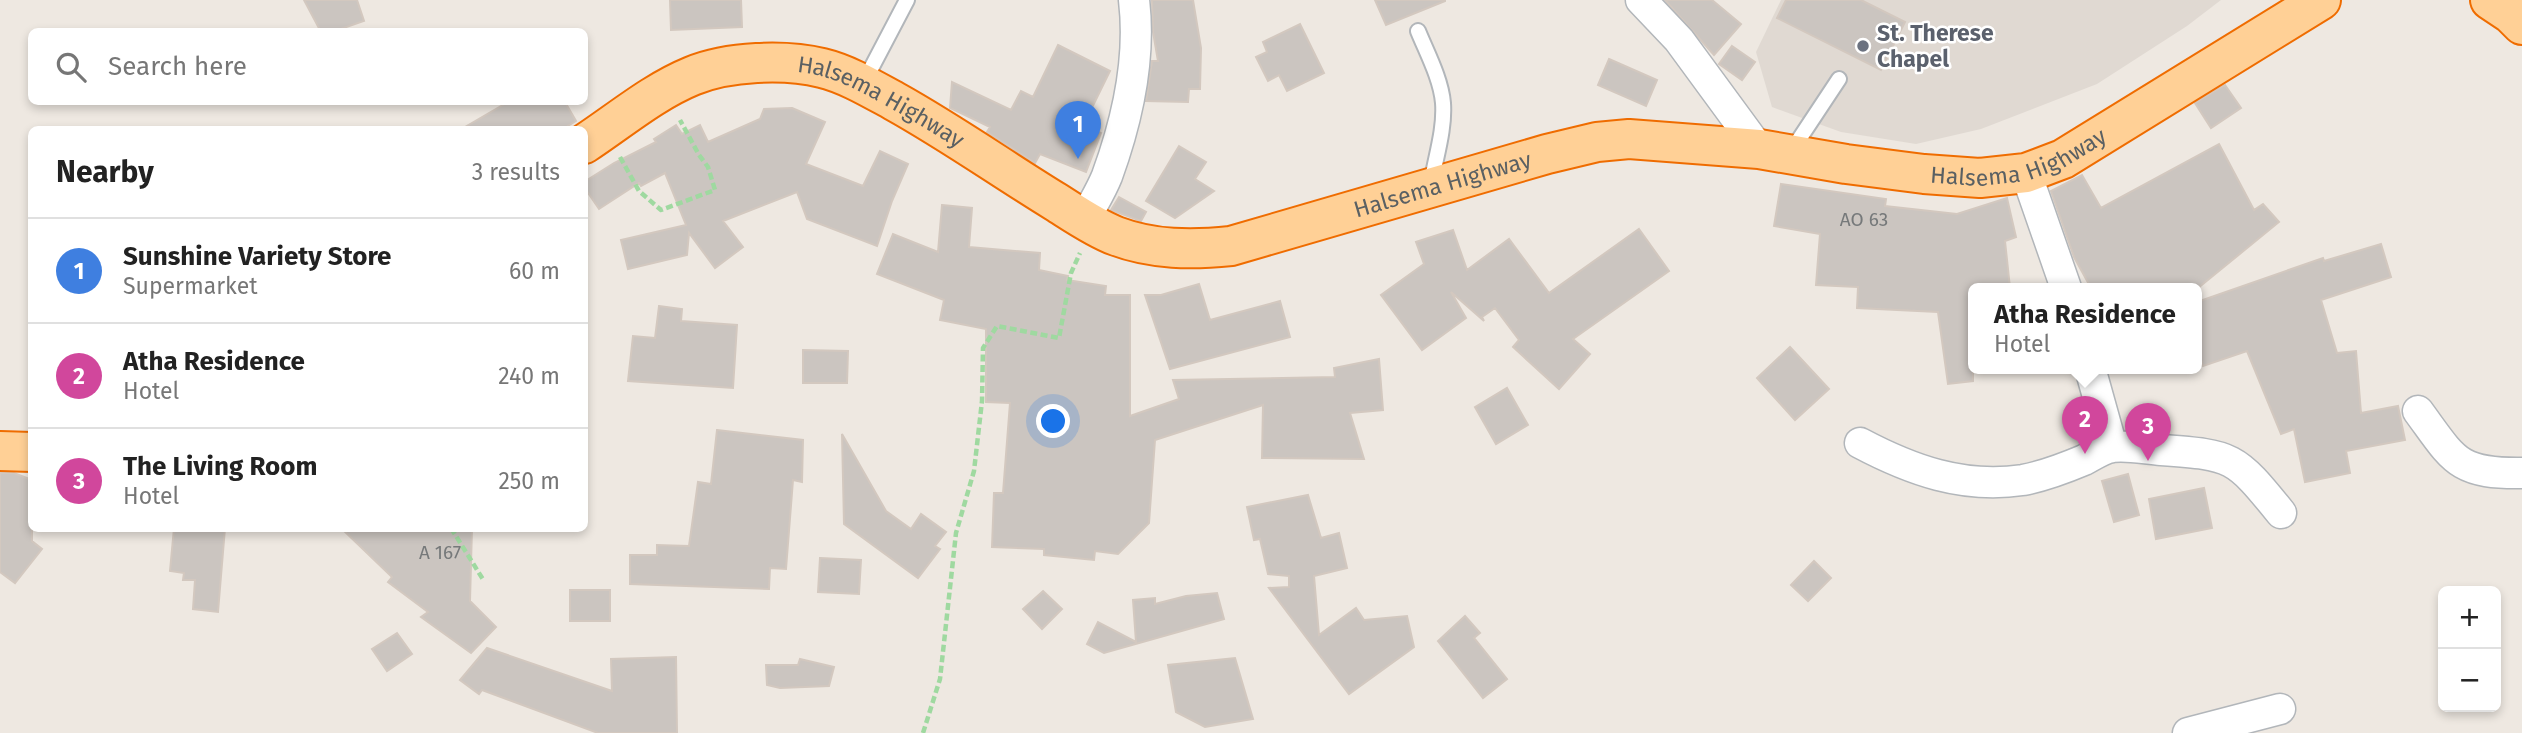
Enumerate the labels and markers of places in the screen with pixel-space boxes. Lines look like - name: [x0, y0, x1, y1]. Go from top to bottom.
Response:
- place label: St. Therese Chapel: [1877, 19, 1994, 73]
- marker: St. Therese Chapel: [1855, 38, 1871, 54]
- pin: 1: [1055, 101, 1101, 159]
- pin: 2: [2062, 396, 2108, 454]
- pin: 3: [2125, 403, 2171, 461]

